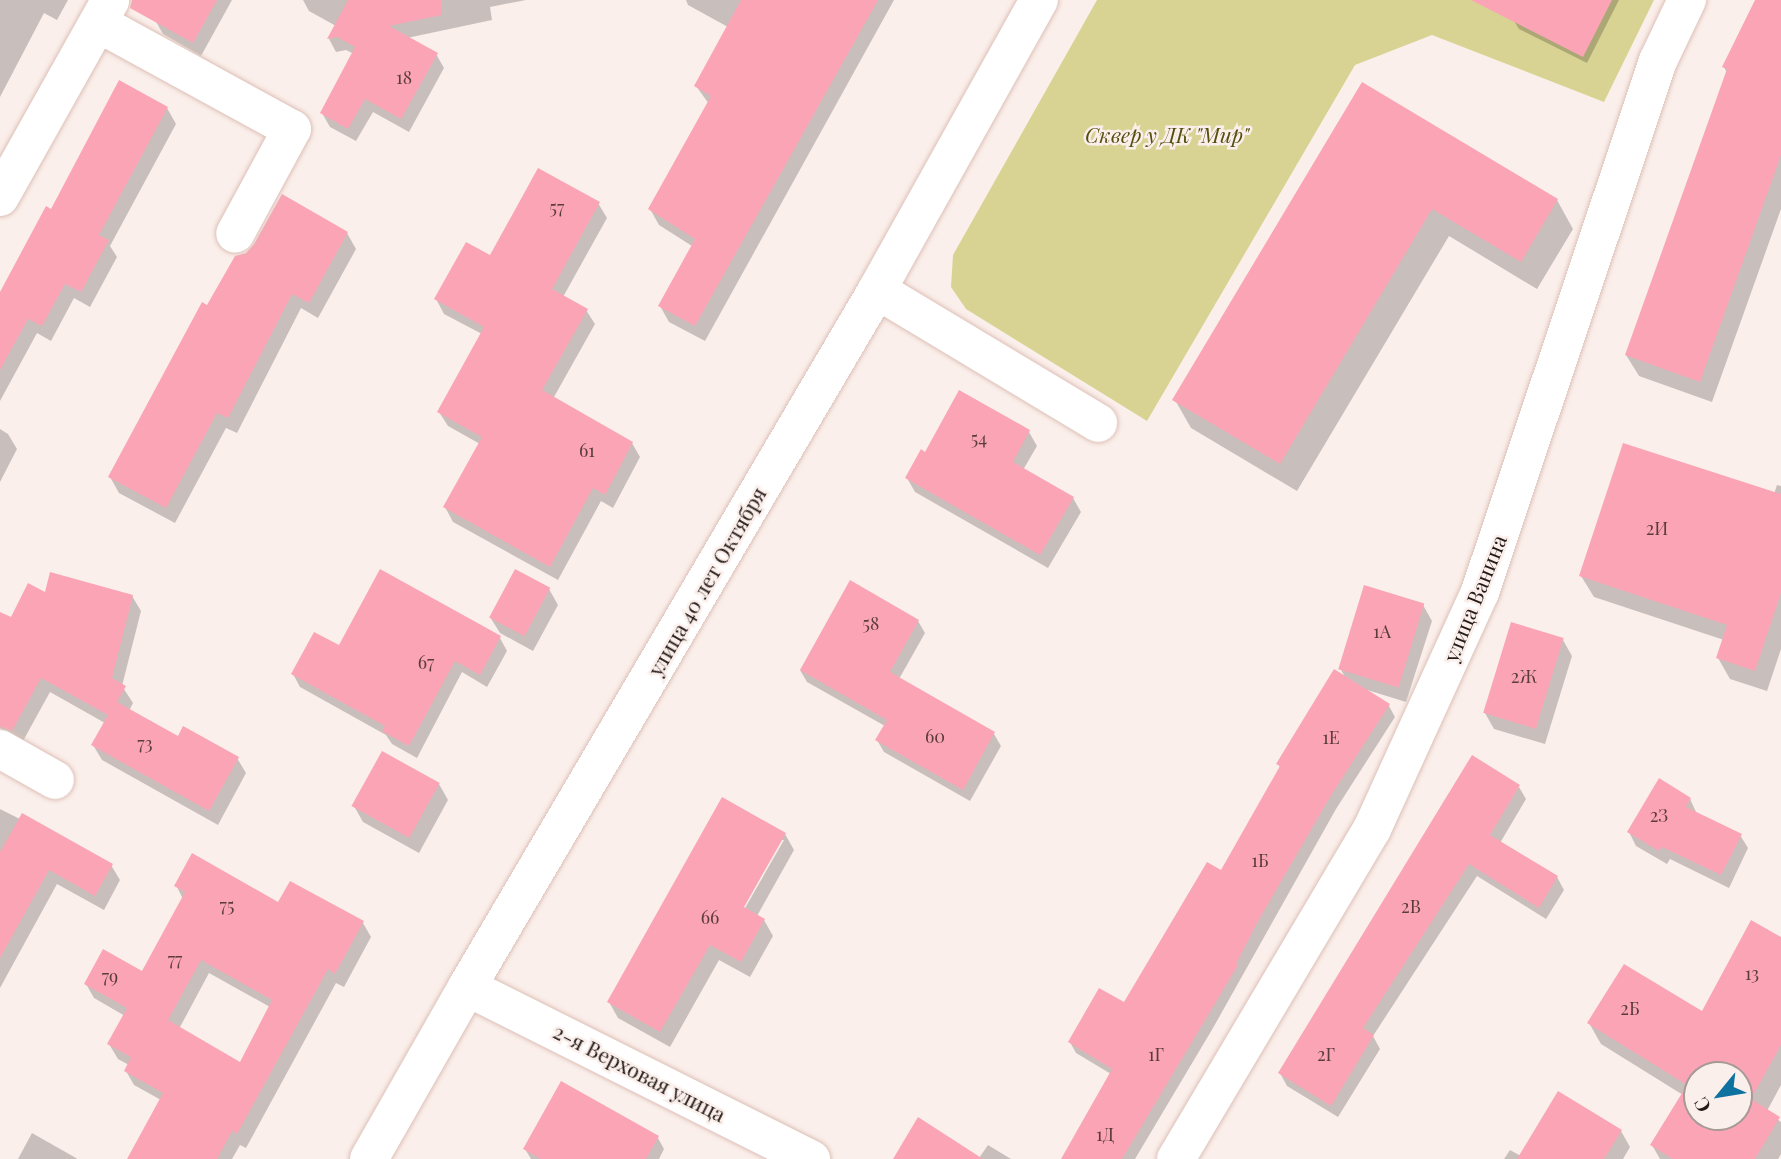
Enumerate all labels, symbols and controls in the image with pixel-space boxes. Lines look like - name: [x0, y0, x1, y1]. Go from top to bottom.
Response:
- house number: 18: [396, 66, 412, 88]
- park label: Сквер у ДК "Мир": [1085, 121, 1249, 147]
- house number: 57: [550, 196, 564, 218]
- house number: 54: [971, 427, 987, 449]
- house number: 61: [579, 439, 595, 461]
- street label: улица 40 лет Октября: [642, 482, 770, 680]
- house number: 2И: [1646, 517, 1668, 539]
- street label: улица Ванина: [1437, 531, 1511, 665]
- house number: 58: [863, 612, 879, 634]
- house number: 1А: [1373, 620, 1391, 642]
- house number: 67: [418, 651, 434, 673]
- house number: 2Ж: [1511, 665, 1537, 687]
- house number: 60: [925, 725, 945, 747]
- house number: 1Е: [1322, 726, 1340, 748]
- house number: 73: [137, 732, 153, 754]
- house number: 2З: [1650, 804, 1668, 826]
- house number: 1Б: [1251, 849, 1269, 871]
- house number: 75: [220, 894, 234, 916]
- house number: 2В: [1401, 895, 1421, 917]
- house number: 66: [701, 906, 719, 928]
- house number: 77: [168, 948, 182, 970]
- house number: 13: [1745, 962, 1759, 984]
- house number: 79: [102, 965, 118, 987]
- house number: 2Б: [1620, 997, 1640, 1019]
- street label: 2-я Верховая улица: [550, 1018, 730, 1126]
- house number: 1Г: [1148, 1043, 1164, 1065]
- house number: 2Г: [1317, 1043, 1335, 1065]
- north arrow: [1683, 1061, 1753, 1131]
- text: С: [1687, 1093, 1716, 1118]
- house number: 1Д: [1096, 1123, 1114, 1145]

